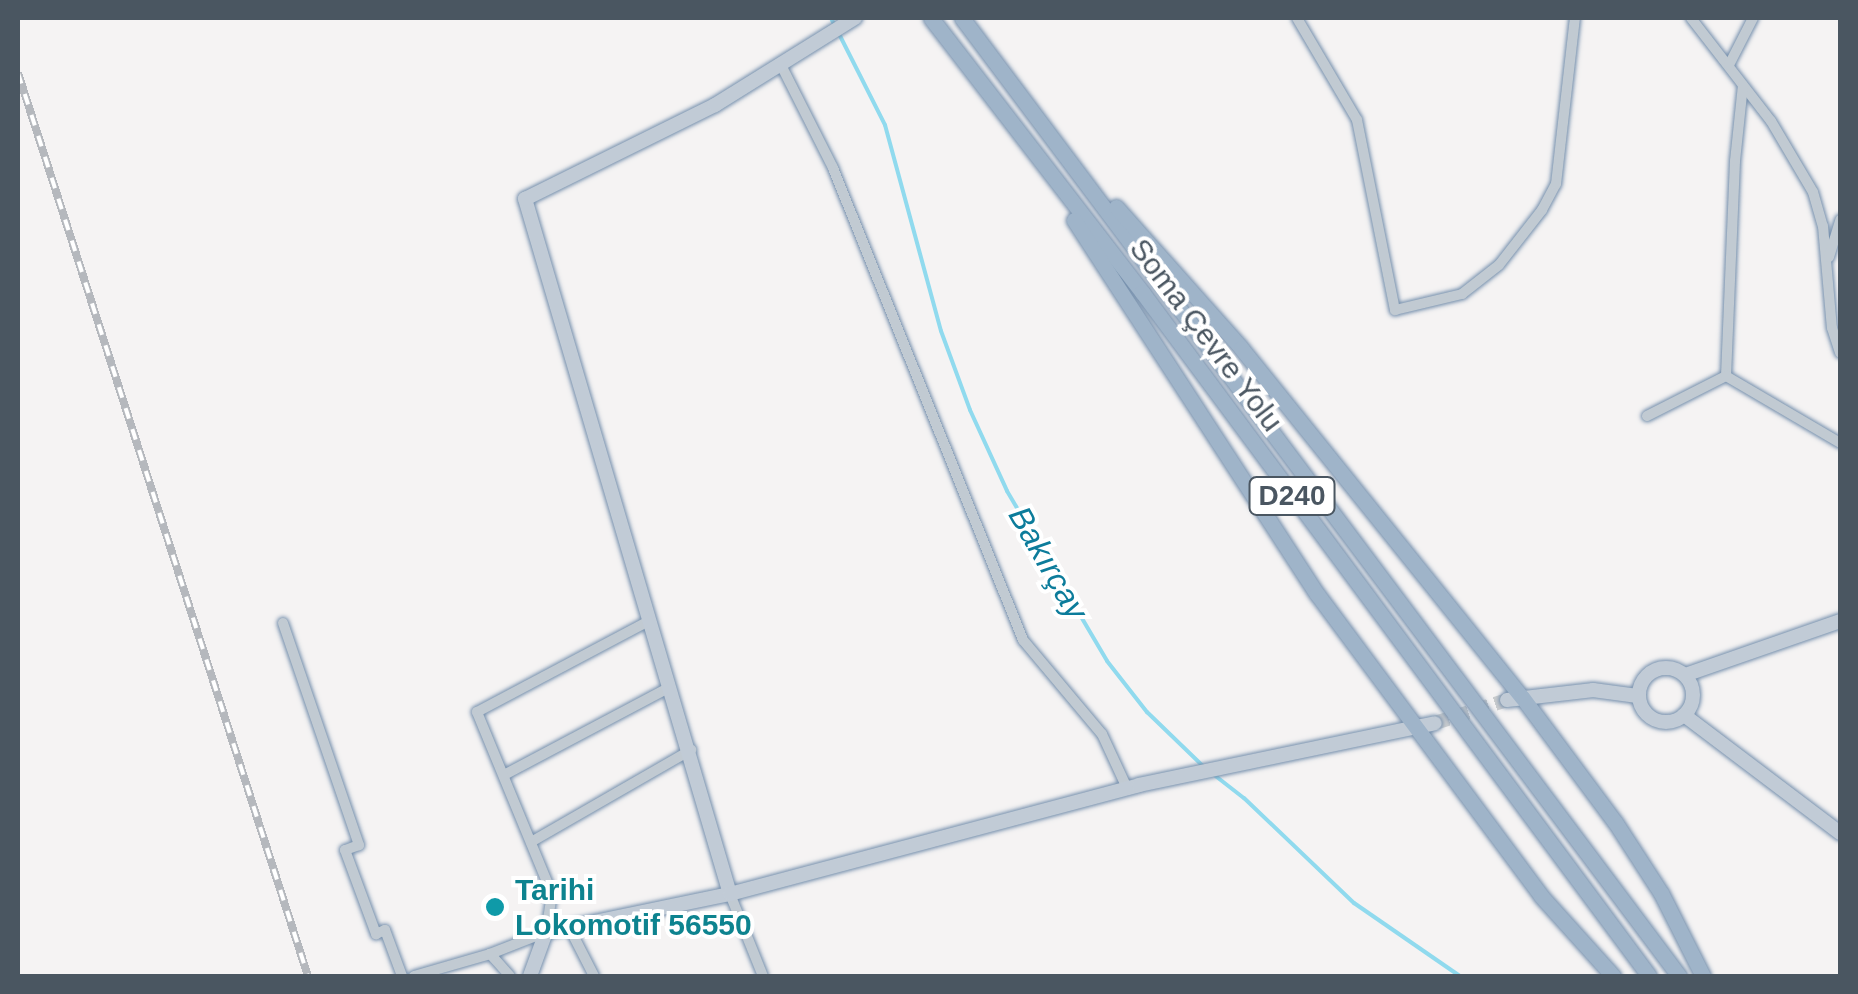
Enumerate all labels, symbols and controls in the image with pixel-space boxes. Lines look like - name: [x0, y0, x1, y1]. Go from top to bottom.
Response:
- street label: Soma Çevre Yolu: [1122, 231, 1290, 439]
- road number: D240: [1247, 473, 1337, 519]
- water label: Bakırçay: [1000, 499, 1096, 627]
- place label: Tarihi Lokomotif 56550: [515, 872, 752, 942]
- marker: Tarihi Lokomotif 56550: [484, 896, 506, 918]

